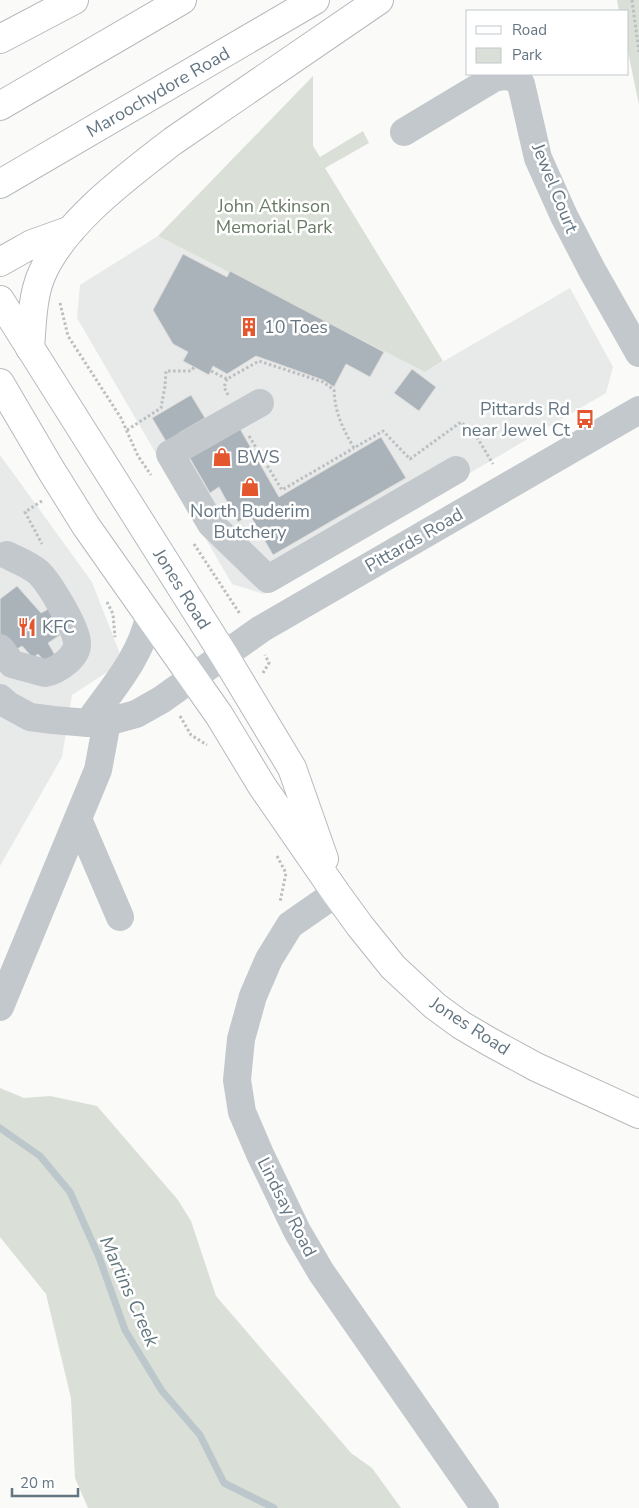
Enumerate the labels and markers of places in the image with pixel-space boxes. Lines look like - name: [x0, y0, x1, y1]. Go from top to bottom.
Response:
- place label: 10 Toes: [264, 315, 328, 339]
- building icon: 10 Toes: [238, 316, 260, 338]
- place label: Pittards Rd near Jewel Ct: [462, 397, 571, 442]
- bus stop icon: Pittards Rd near Jewel Ct: [574, 408, 596, 430]
- place label: BWS: [237, 445, 280, 469]
- shop icon: BWS: [211, 446, 233, 468]
- shop icon: North Buderim Butchery: [239, 476, 261, 498]
- place label: North Buderim Butchery: [190, 499, 310, 544]
- place label: KFC: [42, 615, 75, 639]
- restaurant icon: KFC: [16, 616, 38, 638]

